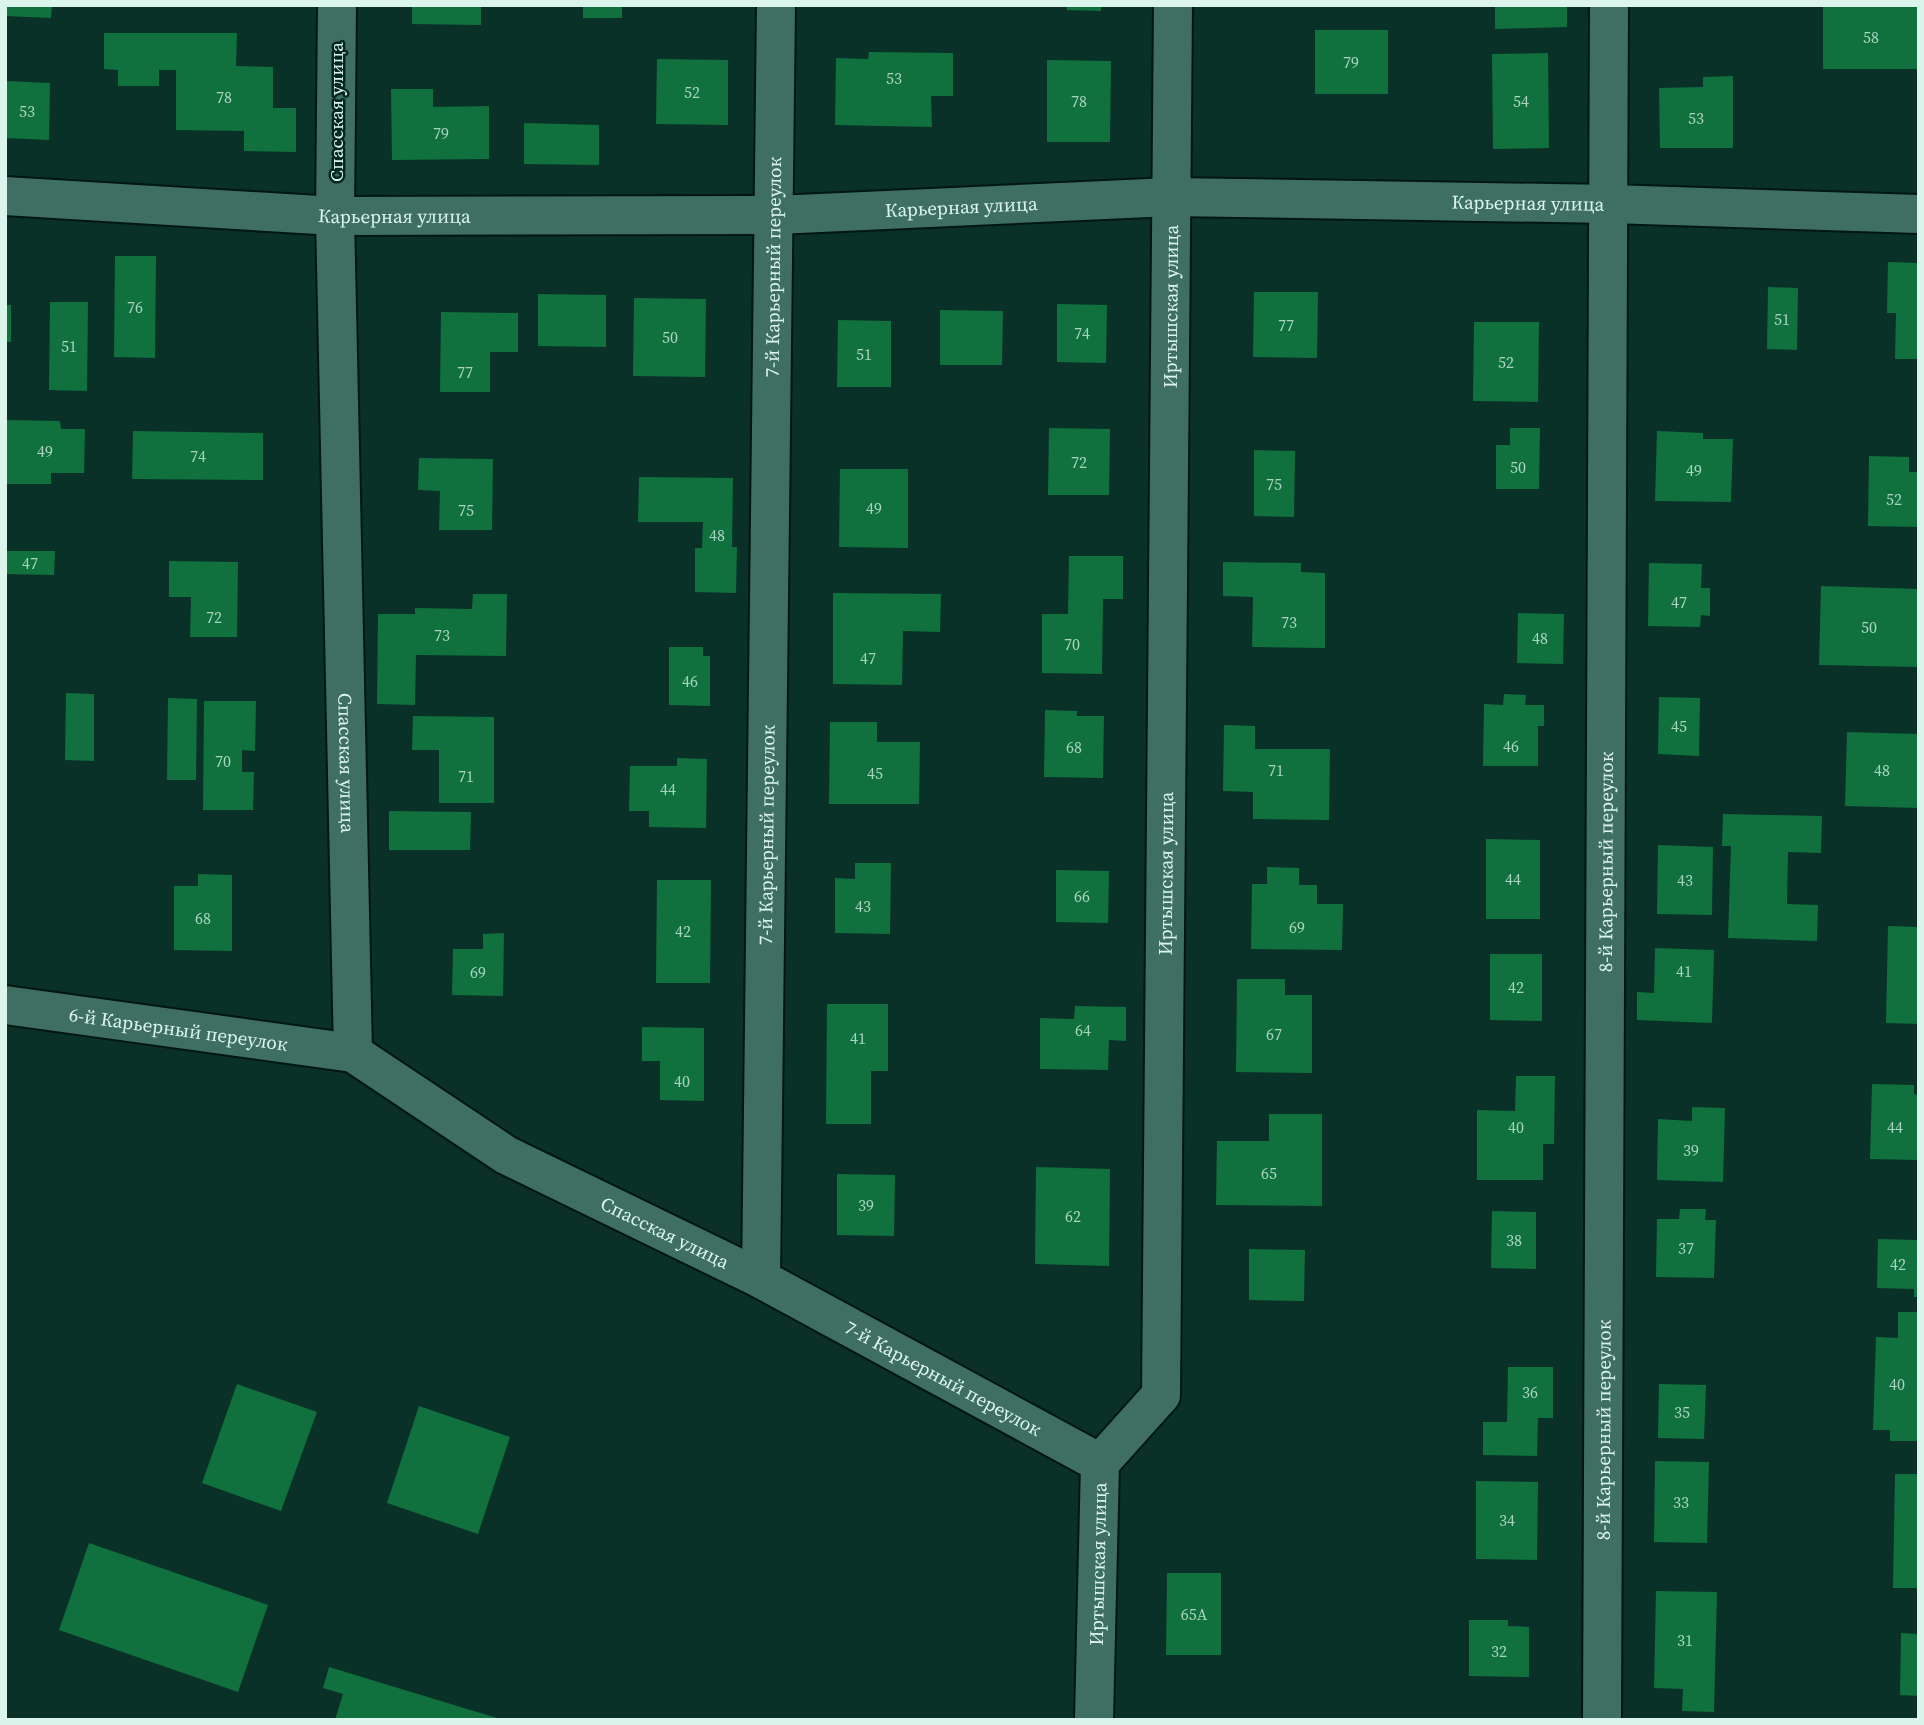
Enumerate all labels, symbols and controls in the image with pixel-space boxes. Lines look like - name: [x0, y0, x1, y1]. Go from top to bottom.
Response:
- house number: 58: [1863, 26, 1879, 48]
- street label: Спасская улица: [323, 42, 349, 182]
- house number: 79: [1343, 51, 1359, 73]
- house number: 53: [886, 67, 902, 89]
- house number: 52: [684, 81, 700, 103]
- house number: 78: [216, 86, 232, 108]
- house number: 78: [1071, 90, 1087, 112]
- house number: 54: [1513, 90, 1529, 112]
- house number: 53: [19, 100, 35, 122]
- house number: 53: [1688, 107, 1704, 129]
- house number: 79: [433, 122, 449, 144]
- street label: 7-й Карьерный переулок: [759, 156, 787, 377]
- street label: Карьерная улица: [1451, 188, 1605, 217]
- street label: Карьерная улица: [884, 190, 1038, 223]
- street label: Карьерная улица: [317, 202, 471, 229]
- street label: Иртышская улица: [1157, 224, 1184, 388]
- house number: 76: [127, 296, 143, 318]
- house number: 51: [1774, 308, 1790, 330]
- house number: 77: [1278, 314, 1294, 336]
- house number: 74: [1074, 322, 1090, 344]
- house number: 50: [662, 326, 678, 348]
- house number: 51: [61, 335, 77, 357]
- house number: 51: [856, 343, 872, 365]
- house number: 52: [1498, 351, 1514, 373]
- house number: 77: [457, 361, 473, 383]
- house number: 49: [37, 440, 53, 462]
- house number: 74: [190, 445, 206, 467]
- house number: 72: [1071, 451, 1087, 473]
- house number: 50: [1510, 456, 1526, 478]
- house number: 49: [1686, 459, 1702, 481]
- house number: 75: [1266, 473, 1282, 495]
- house number: 52: [1886, 488, 1902, 510]
- house number: 49: [866, 497, 882, 519]
- house number: 75: [458, 499, 474, 521]
- house number: 48: [709, 524, 725, 546]
- house number: 47: [22, 552, 38, 574]
- house number: 47: [1671, 591, 1687, 613]
- house number: 72: [206, 606, 222, 628]
- house number: 73: [1281, 611, 1297, 633]
- house number: 50: [1861, 616, 1877, 638]
- house number: 73: [434, 624, 450, 646]
- house number: 48: [1532, 627, 1548, 649]
- house number: 70: [1064, 633, 1080, 655]
- house number: 47: [860, 647, 876, 669]
- house number: 46: [682, 670, 698, 692]
- street label: Спасская улица: [332, 693, 361, 834]
- house number: 45: [1671, 715, 1687, 737]
- street label: 7-й Карьерный переулок: [752, 724, 781, 945]
- house number: 46: [1503, 735, 1519, 757]
- house number: 68: [1066, 736, 1082, 758]
- house number: 70: [215, 750, 231, 772]
- street label: 8-й Карьерный переулок: [1592, 751, 1619, 972]
- house number: 71: [1268, 759, 1284, 781]
- house number: 48: [1874, 759, 1890, 781]
- house number: 45: [867, 762, 883, 784]
- house number: 71: [458, 765, 474, 787]
- house number: 44: [660, 778, 676, 800]
- street label: Иртышская улица: [1152, 791, 1179, 955]
- house number: 44: [1505, 868, 1521, 890]
- house number: 43: [1677, 869, 1693, 891]
- house number: 66: [1074, 885, 1090, 907]
- house number: 43: [855, 895, 871, 917]
- house number: 68: [195, 907, 211, 929]
- house number: 69: [1289, 916, 1305, 938]
- house number: 42: [675, 920, 691, 942]
- house number: 41: [1676, 960, 1692, 982]
- house number: 69: [470, 961, 486, 983]
- house number: 42: [1508, 976, 1524, 998]
- street label: 6-й Карьерный переулок: [67, 1001, 290, 1057]
- house number: 64: [1075, 1019, 1091, 1041]
- house number: 67: [1266, 1023, 1282, 1045]
- house number: 41: [850, 1027, 866, 1049]
- house number: 40: [674, 1070, 690, 1092]
- house number: 40: [1508, 1116, 1524, 1138]
- house number: 44: [1887, 1116, 1903, 1138]
- house number: 39: [1683, 1139, 1699, 1161]
- house number: 65: [1261, 1162, 1277, 1184]
- street label: Спасская улица: [596, 1190, 734, 1275]
- house number: 39: [858, 1194, 874, 1216]
- house number: 62: [1065, 1205, 1081, 1227]
- house number: 38: [1506, 1229, 1522, 1251]
- house number: 37: [1678, 1237, 1694, 1259]
- house number: 42: [1890, 1253, 1906, 1275]
- street label: 7-й Карьерный переулок: [840, 1314, 1047, 1442]
- street label: 8-й Карьерный переулок: [1590, 1319, 1617, 1540]
- house number: 40: [1889, 1373, 1905, 1395]
- house number: 36: [1522, 1381, 1538, 1403]
- house number: 35: [1674, 1401, 1690, 1423]
- street label: Иртышская улица: [1083, 1482, 1113, 1646]
- house number: 33: [1673, 1491, 1689, 1513]
- house number: 34: [1499, 1509, 1515, 1531]
- house number: 65А: [1181, 1603, 1208, 1625]
- house number: 31: [1677, 1629, 1693, 1651]
- house number: 32: [1491, 1640, 1507, 1662]

